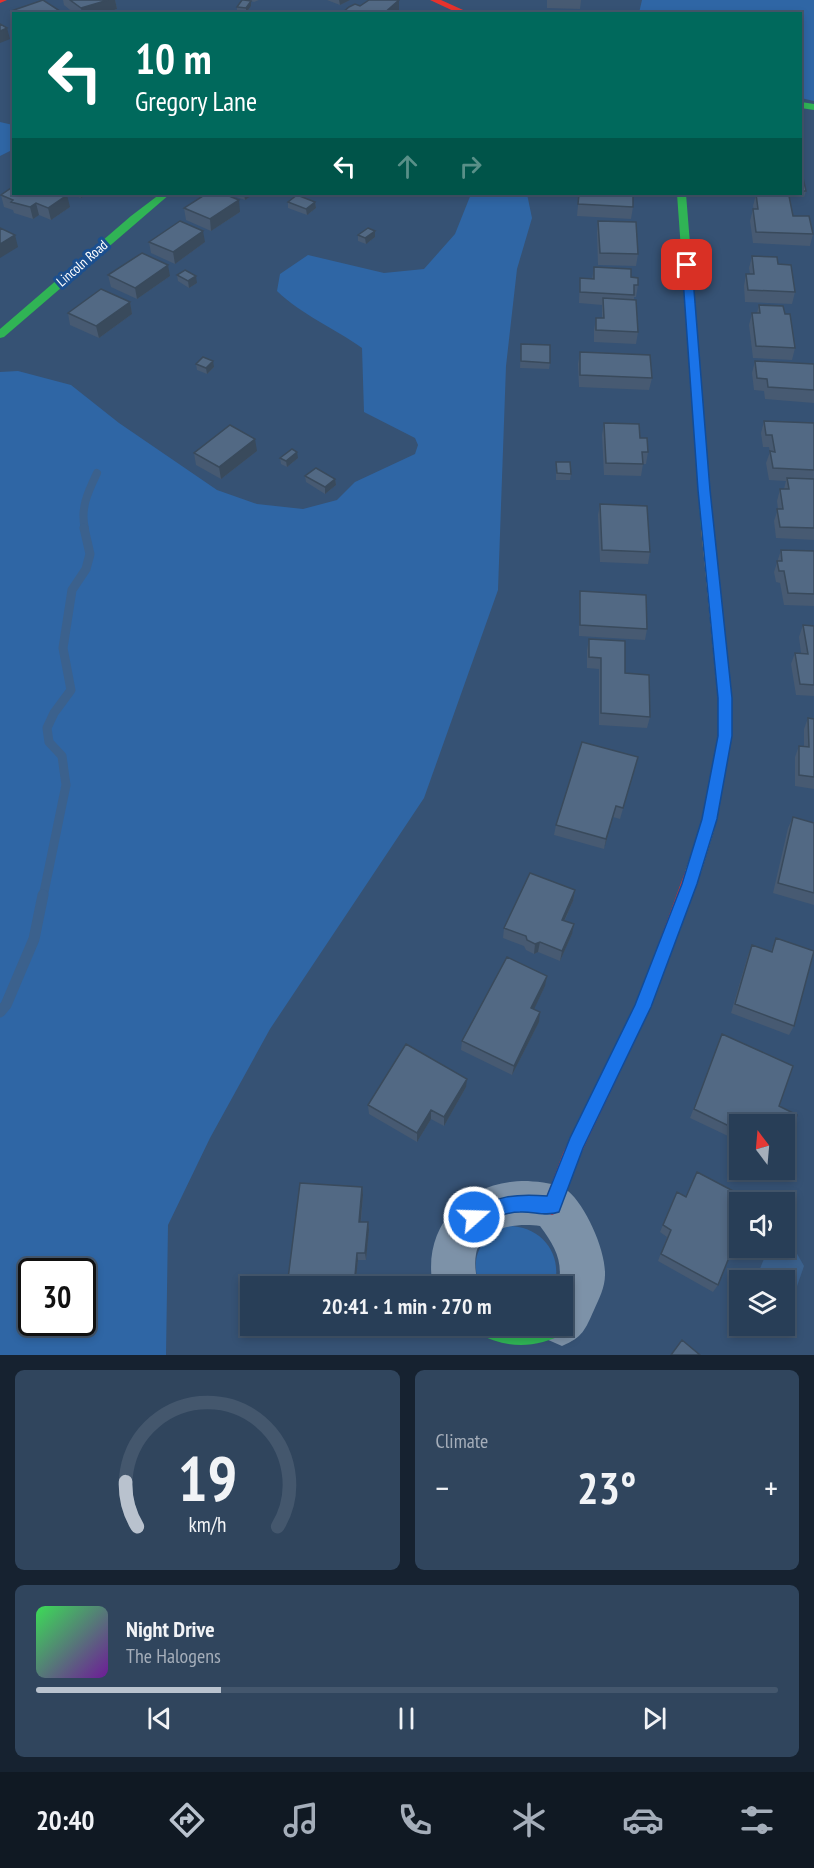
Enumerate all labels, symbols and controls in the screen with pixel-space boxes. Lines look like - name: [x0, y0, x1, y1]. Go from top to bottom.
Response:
- text: 10 m: [135, 31, 212, 86]
- icon: left: [36, 36, 114, 114]
- text: Gregory Lane: [135, 84, 257, 118]
- icon: left: [328, 150, 361, 183]
- icon: ahead: [391, 150, 424, 183]
- icon: right: [454, 150, 487, 183]
- street label: Lincoln Road: [53, 236, 111, 290]
- pin: [661, 239, 712, 290]
- icon: arrive: [670, 248, 703, 281]
- north arrow: [729, 1114, 795, 1180]
- map controls: [729, 1114, 795, 1336]
- position arrow: [442, 1185, 506, 1249]
- button: sound: [729, 1192, 795, 1258]
- speed limit sign: 30: [18, 1258, 96, 1336]
- button: layers: [729, 1270, 795, 1336]
- text: 20:41 · 1 min · 270 m: [321, 1292, 492, 1320]
- text: Climate: [436, 1428, 488, 1454]
- text: 19: [177, 1437, 237, 1518]
- text: 23°: [577, 1458, 636, 1516]
- text: −: [436, 1466, 449, 1509]
- text: +: [764, 1466, 778, 1509]
- text: km/h: [188, 1510, 226, 1538]
- text: Night Drive: [126, 1615, 215, 1643]
- text: The Halogens: [126, 1643, 221, 1669]
- icon: previous: [143, 1702, 176, 1735]
- icon: pause: [390, 1702, 423, 1735]
- icon: next: [638, 1702, 671, 1735]
- icon: directions: [166, 1799, 208, 1841]
- icon: music: [280, 1799, 322, 1841]
- icon: phone: [394, 1799, 436, 1841]
- icon: climate: [508, 1799, 550, 1841]
- icon: car: [622, 1799, 664, 1841]
- icon: filters: [736, 1799, 778, 1841]
- text: 20:40: [36, 1803, 94, 1837]

